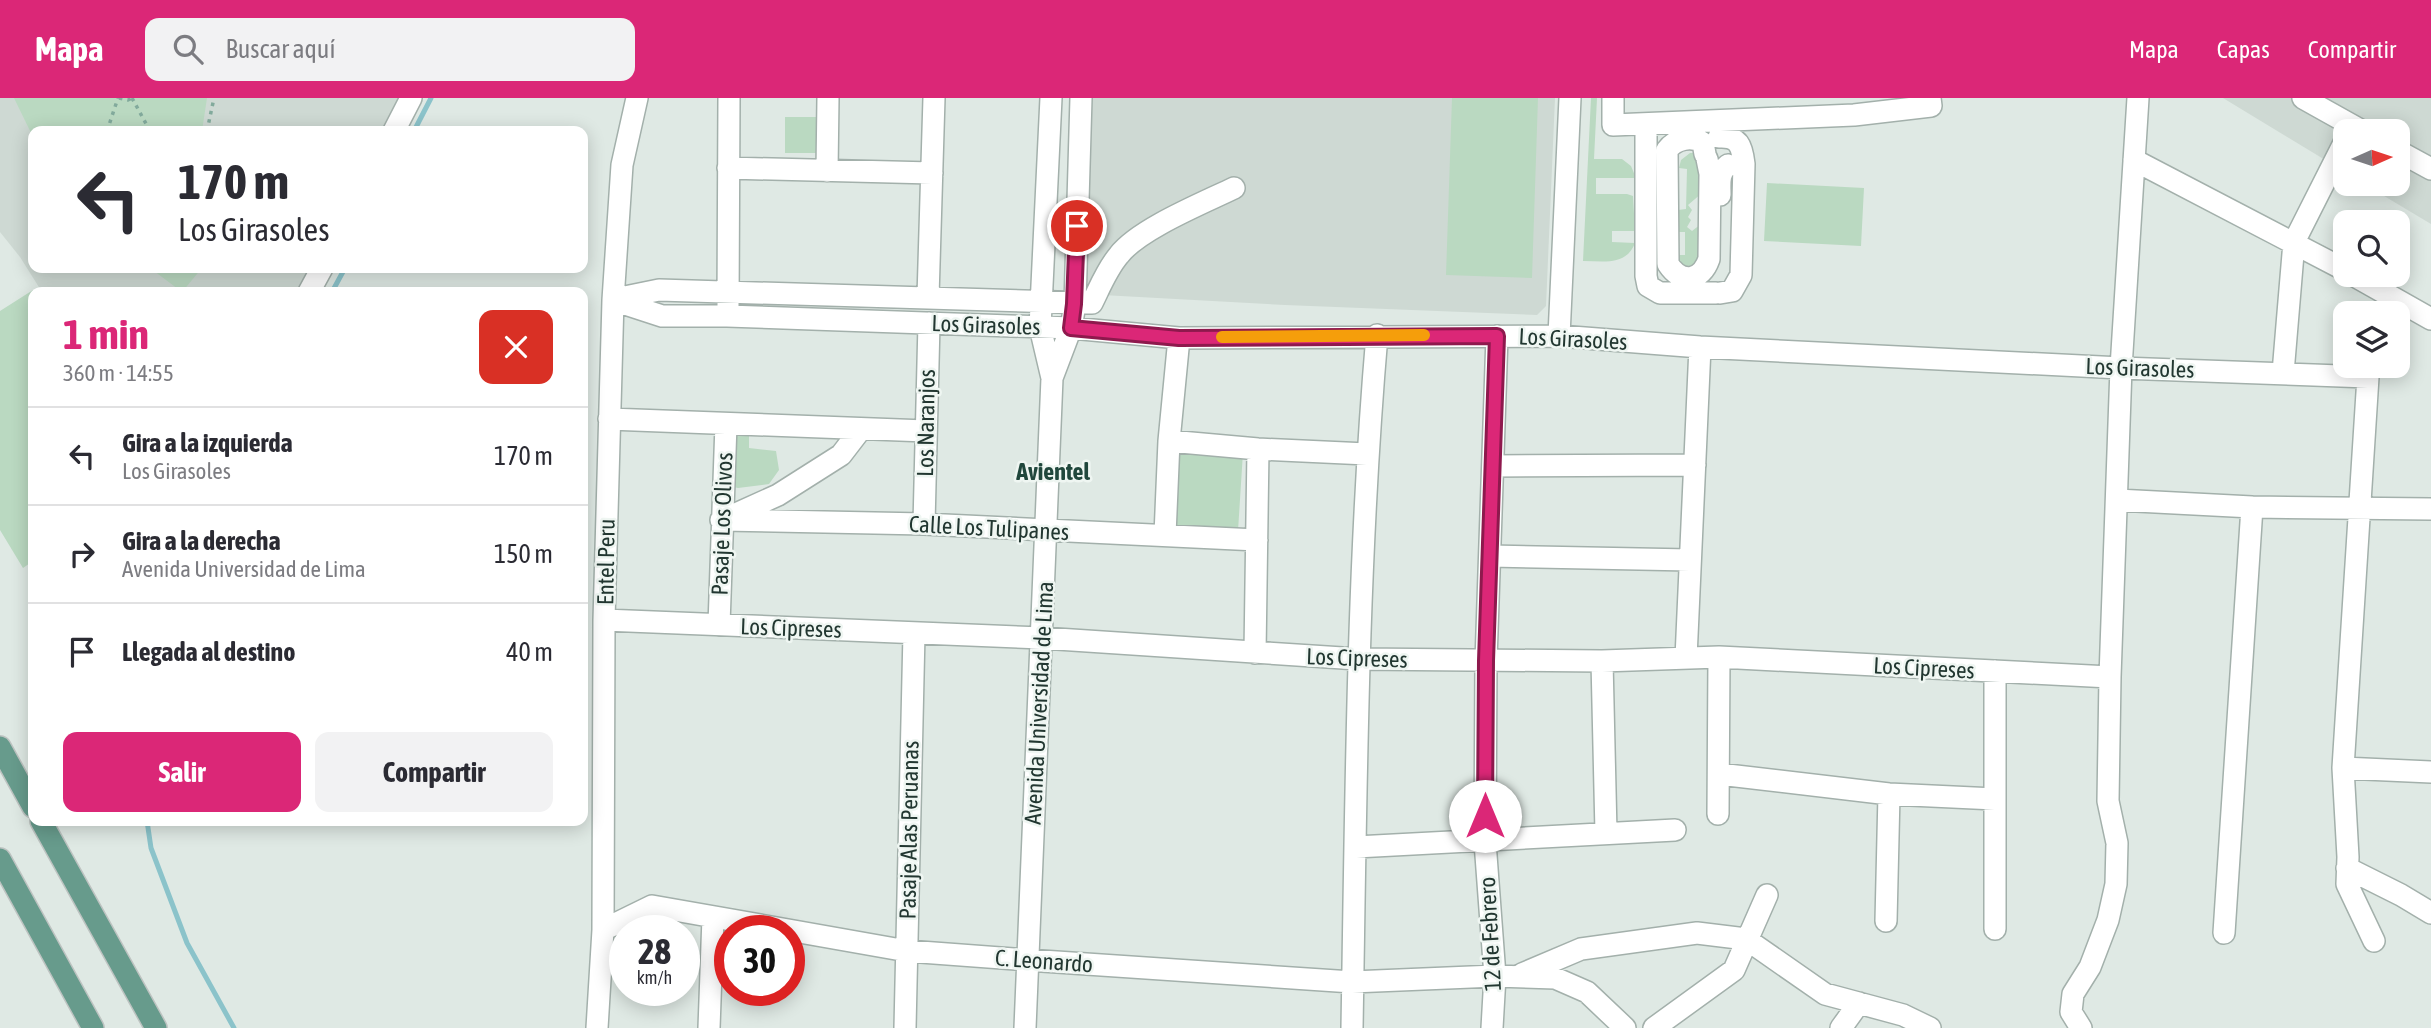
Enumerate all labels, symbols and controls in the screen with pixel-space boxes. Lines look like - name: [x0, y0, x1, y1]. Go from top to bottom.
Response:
- search box: [145, 18, 635, 81]
- text: Mapa: [35, 30, 103, 68]
- icon: search: [169, 30, 207, 68]
- text: Buscar aquí: [225, 34, 335, 64]
- text: Mapa: [2129, 36, 2179, 63]
- text: Capas: [2217, 36, 2270, 63]
- text: Compartir: [2308, 36, 2396, 63]
- north arrow: [2333, 119, 2410, 196]
- map controls: [2333, 119, 2410, 378]
- text: 170 m: [178, 153, 289, 209]
- icon: left: [63, 154, 154, 245]
- pin: [1047, 196, 1107, 256]
- icon: arrive: [1058, 207, 1096, 245]
- button: search: [2333, 210, 2410, 287]
- text: Los Girasoles: [178, 211, 329, 248]
- button: layers: [2333, 301, 2410, 378]
- text: 1 min: [63, 310, 149, 358]
- button: close: [479, 310, 553, 384]
- street label: Los Girasoles: [931, 310, 1041, 340]
- street label: Los Girasoles: [1518, 323, 1628, 355]
- street label: Los Girasoles: [2085, 353, 2195, 383]
- text: 360 m · 14:55: [63, 360, 174, 386]
- street label: Los Naranjos: [912, 369, 940, 477]
- text: Gira a la izquierda: [122, 428, 293, 458]
- icon: left: [63, 437, 101, 475]
- text: 170 m: [494, 441, 553, 471]
- street label: Pasaje Los Olivos: [707, 452, 737, 596]
- text: Los Girasoles: [122, 458, 231, 484]
- district label: Avientel: [1015, 458, 1090, 485]
- street label: Calle Los Tulipanes: [908, 511, 1070, 545]
- street label: Entel Peru: [592, 519, 620, 605]
- text: Gira a la derecha: [122, 526, 281, 556]
- icon: right: [63, 535, 101, 573]
- text: 150 m: [494, 539, 553, 569]
- text: Avenida Universidad de Lima: [122, 556, 366, 582]
- street label: Avenida Universidad de Lima: [1020, 581, 1058, 825]
- street label: Los Cipreses: [740, 613, 842, 643]
- icon: arrive: [63, 633, 101, 671]
- text: Llegada al destino: [122, 637, 295, 667]
- text: 40 m: [506, 637, 553, 667]
- street label: Los Cipreses: [1306, 643, 1408, 673]
- street label: Los Cipreses: [1873, 652, 1975, 684]
- button: Salir: [63, 732, 301, 812]
- button: Compartir: [315, 732, 553, 812]
- street label: Pasaje Alas Peruanas: [894, 740, 924, 920]
- position arrow: [1448, 779, 1522, 853]
- street label: 12 de Febrero: [1474, 876, 1506, 992]
- speed limit sign: 30: [714, 915, 805, 1006]
- text: 28: [638, 931, 671, 971]
- street label: C. Leonardo: [994, 945, 1094, 977]
- text: km/h: [637, 967, 672, 988]

